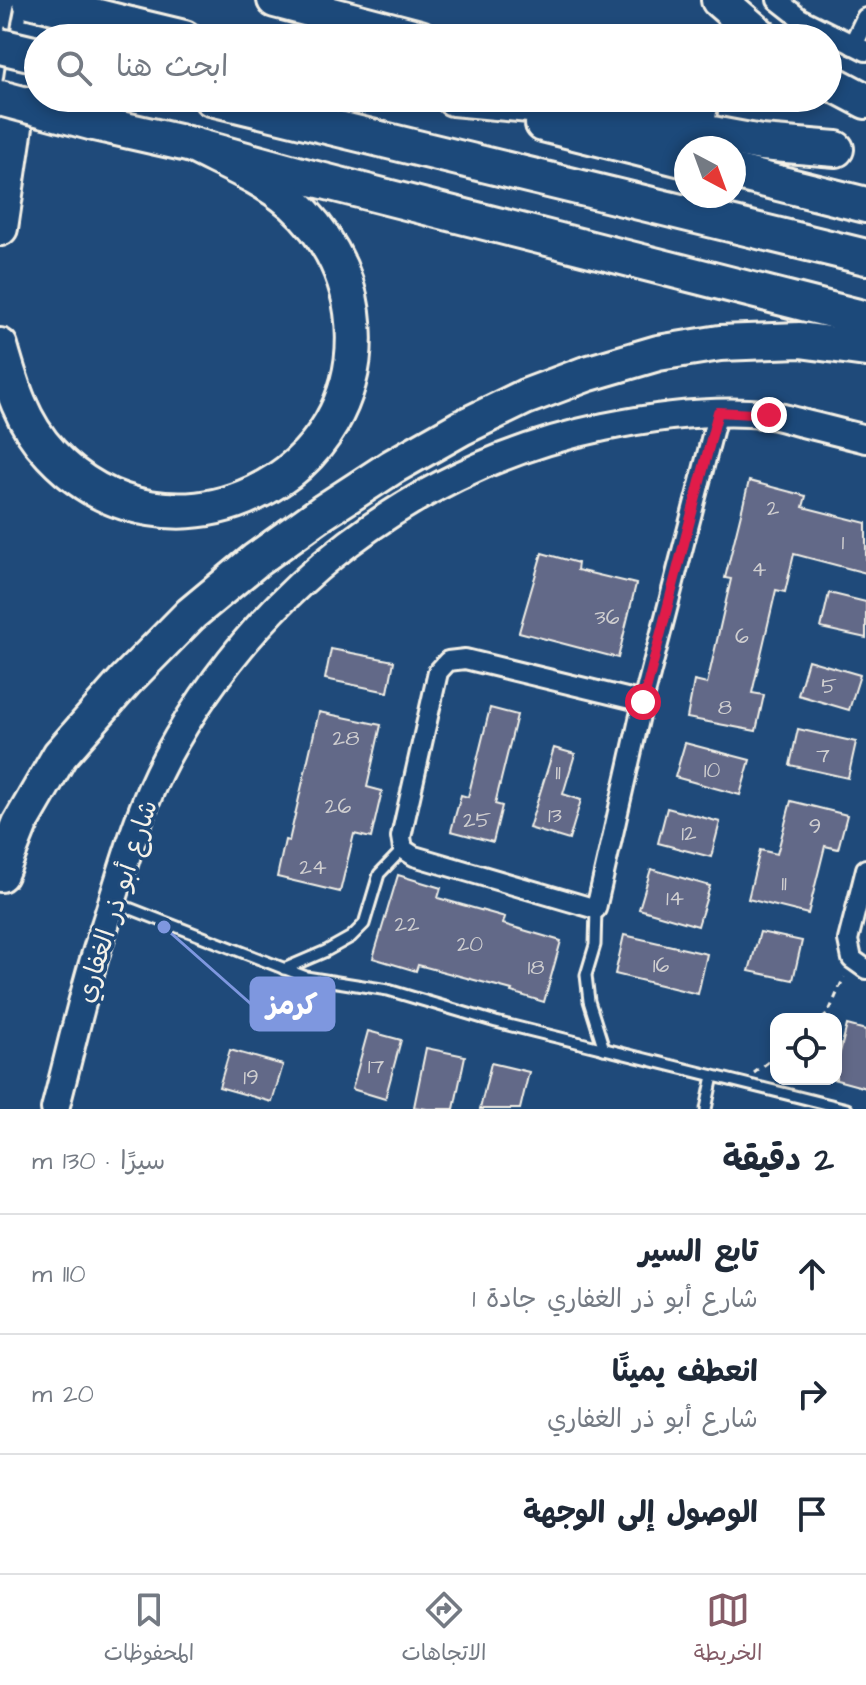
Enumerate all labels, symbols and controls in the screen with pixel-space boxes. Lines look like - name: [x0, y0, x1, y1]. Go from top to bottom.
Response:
- search box: [24, 24, 842, 112]
- icon: search: [52, 46, 96, 90]
- text: ابحث هنا: [116, 46, 228, 88]
- north arrow: [674, 136, 746, 208]
- route end: [751, 397, 787, 433]
- house number: 2: [767, 493, 780, 524]
- house number: 1: [842, 527, 845, 558]
- house number: 4: [752, 554, 767, 585]
- house number: 36: [595, 602, 620, 633]
- house number: 6: [735, 621, 749, 652]
- house number: 5: [821, 671, 837, 702]
- route start: [625, 684, 661, 720]
- house number: 8: [718, 692, 732, 723]
- house number: 28: [333, 723, 359, 754]
- house number: 7: [816, 740, 830, 771]
- house number: 10: [704, 755, 720, 786]
- house number: 11: [555, 757, 561, 788]
- house number: 26: [325, 791, 351, 822]
- street label: شارع أبو ذر الغفاري: [67, 795, 167, 1007]
- house number: 13: [548, 800, 562, 831]
- house number: 25: [463, 805, 492, 836]
- house number: 9: [809, 811, 821, 842]
- house number: 12: [681, 818, 697, 849]
- house number: 24: [299, 852, 327, 883]
- house number: 11: [781, 868, 787, 899]
- house number: 14: [666, 883, 684, 914]
- house number: 22: [394, 909, 420, 940]
- house number: 20: [457, 929, 483, 960]
- house number: 16: [653, 950, 670, 981]
- house number: 18: [527, 952, 545, 983]
- callout: كرمز: [251, 978, 334, 1030]
- text: كرمز: [263, 986, 318, 1025]
- map controls: [770, 1013, 842, 1085]
- button: locate: [770, 1013, 842, 1085]
- house number: 17: [368, 1051, 385, 1082]
- house number: 19: [243, 1062, 259, 1093]
- text: 2 دقيقة: [722, 1136, 834, 1184]
- text: سيرًا · 130 m: [32, 1143, 165, 1179]
- text: تابع السير: [639, 1231, 758, 1273]
- icon: ahead: [790, 1252, 834, 1296]
- text: 110 m: [32, 1256, 86, 1292]
- text: شارع أبو ذر الغفاري جادة 1: [472, 1281, 758, 1317]
- text: انعطف يمينًا: [612, 1351, 758, 1393]
- icon: right: [790, 1372, 834, 1416]
- text: 20 m: [32, 1376, 94, 1412]
- text: شارع أبو ذر الغفاري: [547, 1401, 758, 1437]
- text: الوصول إلى الوجهة: [523, 1492, 758, 1534]
- icon: arrive: [790, 1492, 834, 1536]
- tab: المحفوظات: [104, 1588, 194, 1672]
- tab: الاتجاهات: [402, 1588, 486, 1672]
- tab: الخريطة: [694, 1588, 762, 1672]

